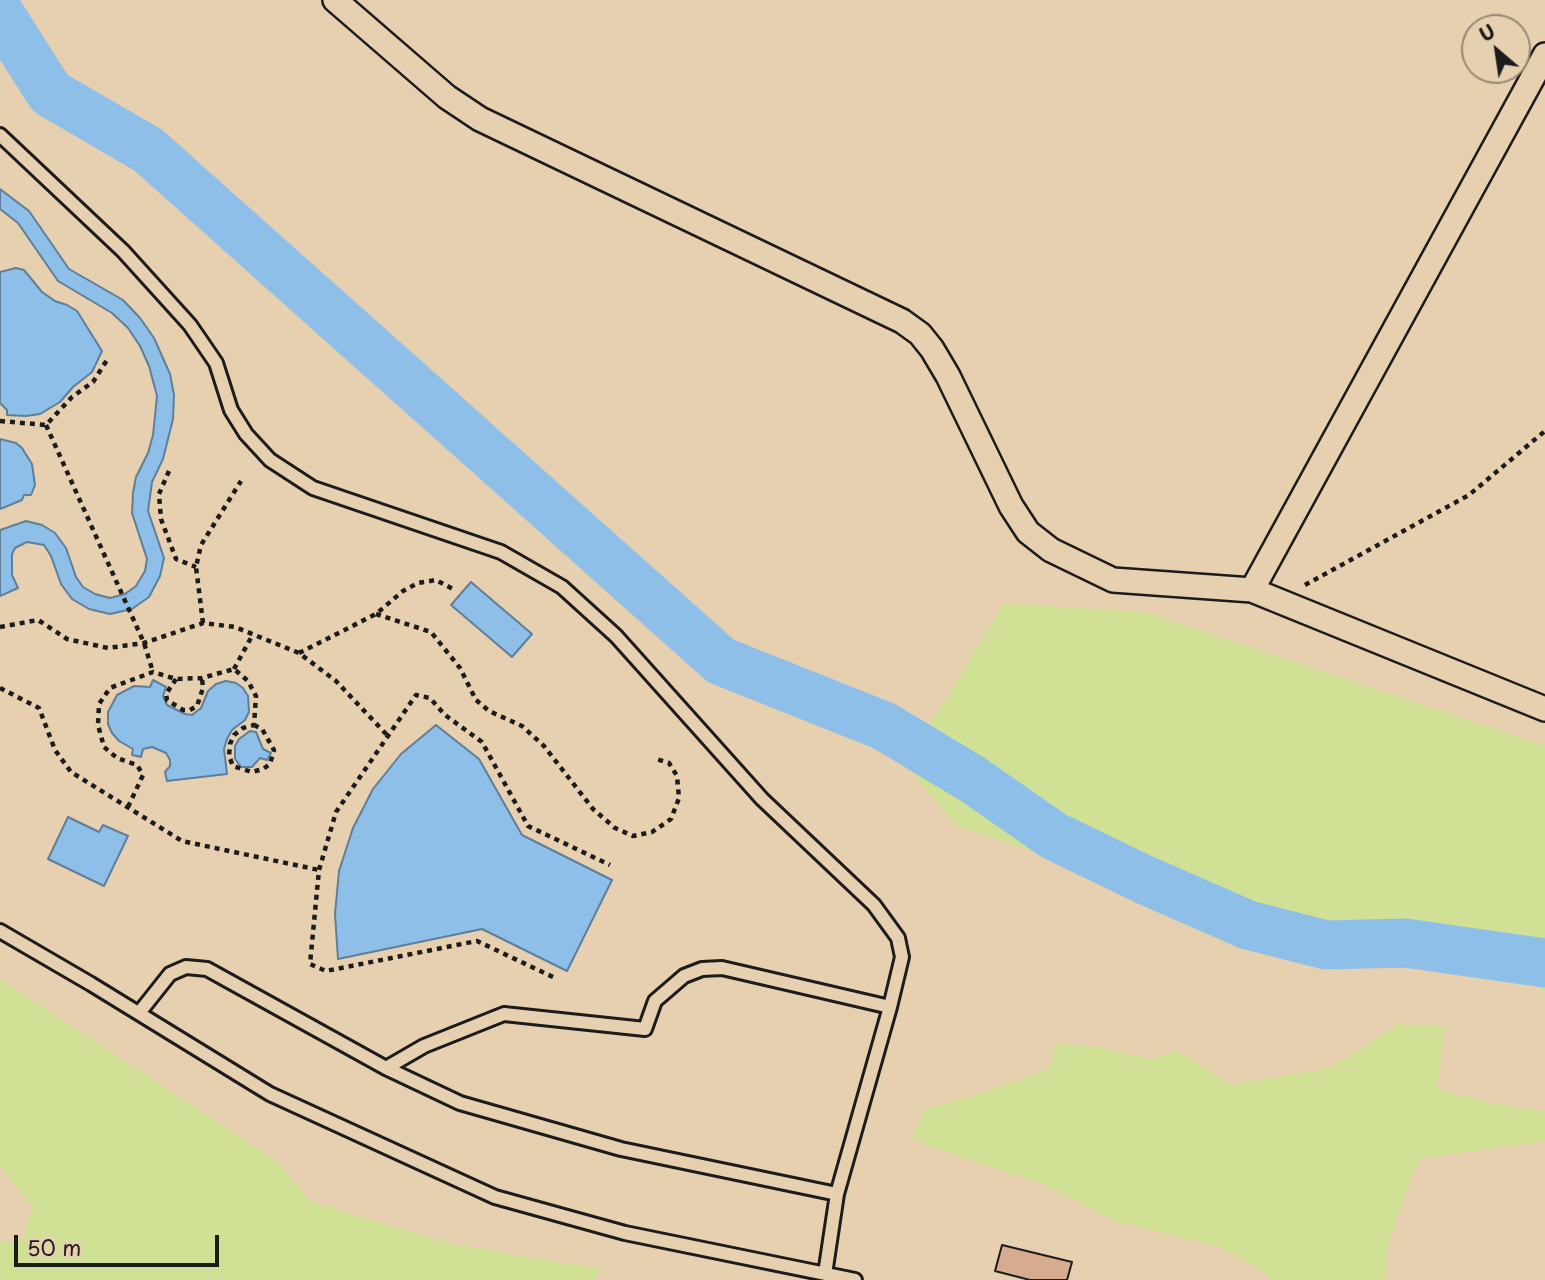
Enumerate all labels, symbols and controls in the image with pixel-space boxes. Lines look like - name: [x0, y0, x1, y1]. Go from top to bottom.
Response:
- north arrow: [1461, 14, 1531, 84]
- text: U: [1474, 17, 1500, 48]
- scale bar: [18, 1220, 222, 1264]
- text: 50 m: [27, 1231, 81, 1263]

